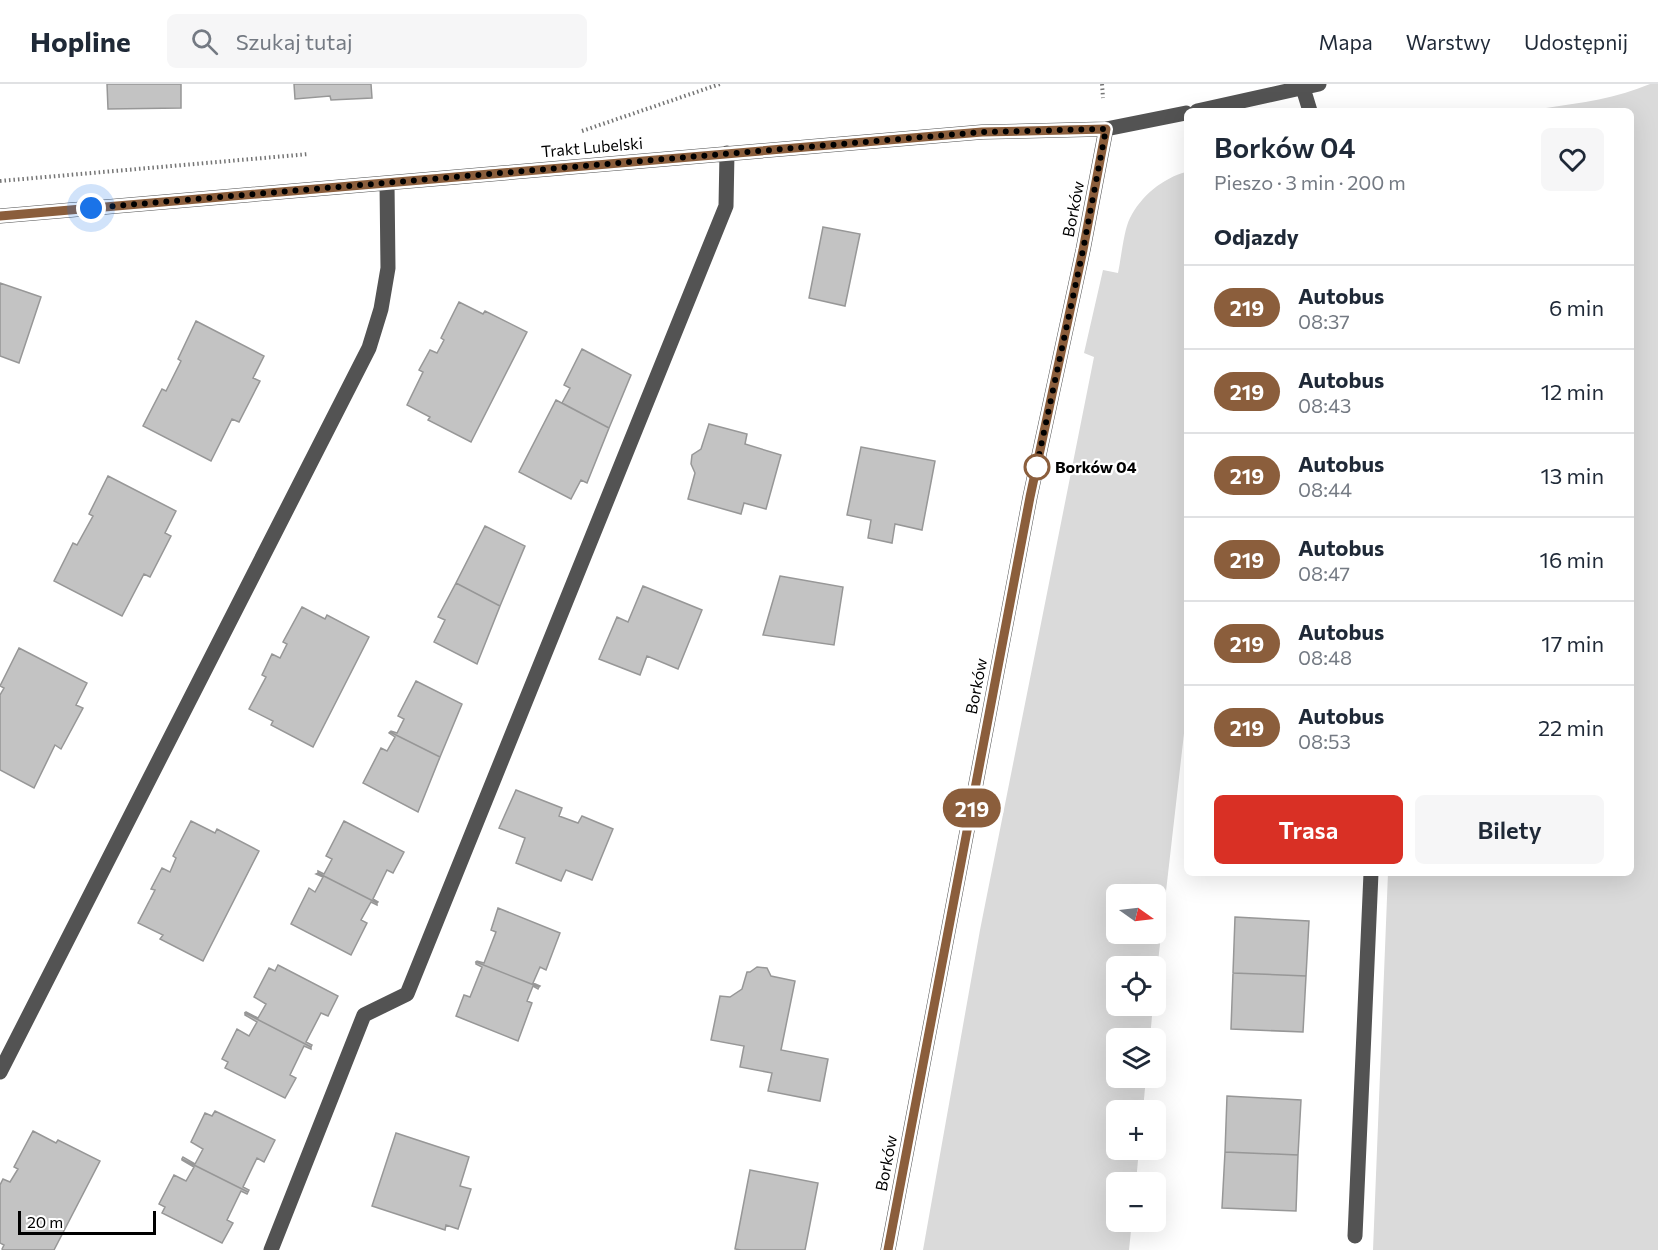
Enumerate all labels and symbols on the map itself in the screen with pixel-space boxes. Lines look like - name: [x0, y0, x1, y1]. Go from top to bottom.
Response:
- street label: Trakt Lubelski: [540, 133, 644, 160]
- street label: Borków: [1058, 179, 1087, 239]
- your location: [76, 193, 106, 223]
- marker: Borków 04: [1024, 454, 1050, 480]
- place label: Borków 04: [1055, 457, 1137, 476]
- street label: Borków: [961, 656, 990, 716]
- line badge: 219: [938, 788, 1006, 828]
- north arrow: [1106, 884, 1166, 944]
- street label: Borków: [871, 1133, 900, 1193]
- scale bar: [18, 1208, 156, 1236]

